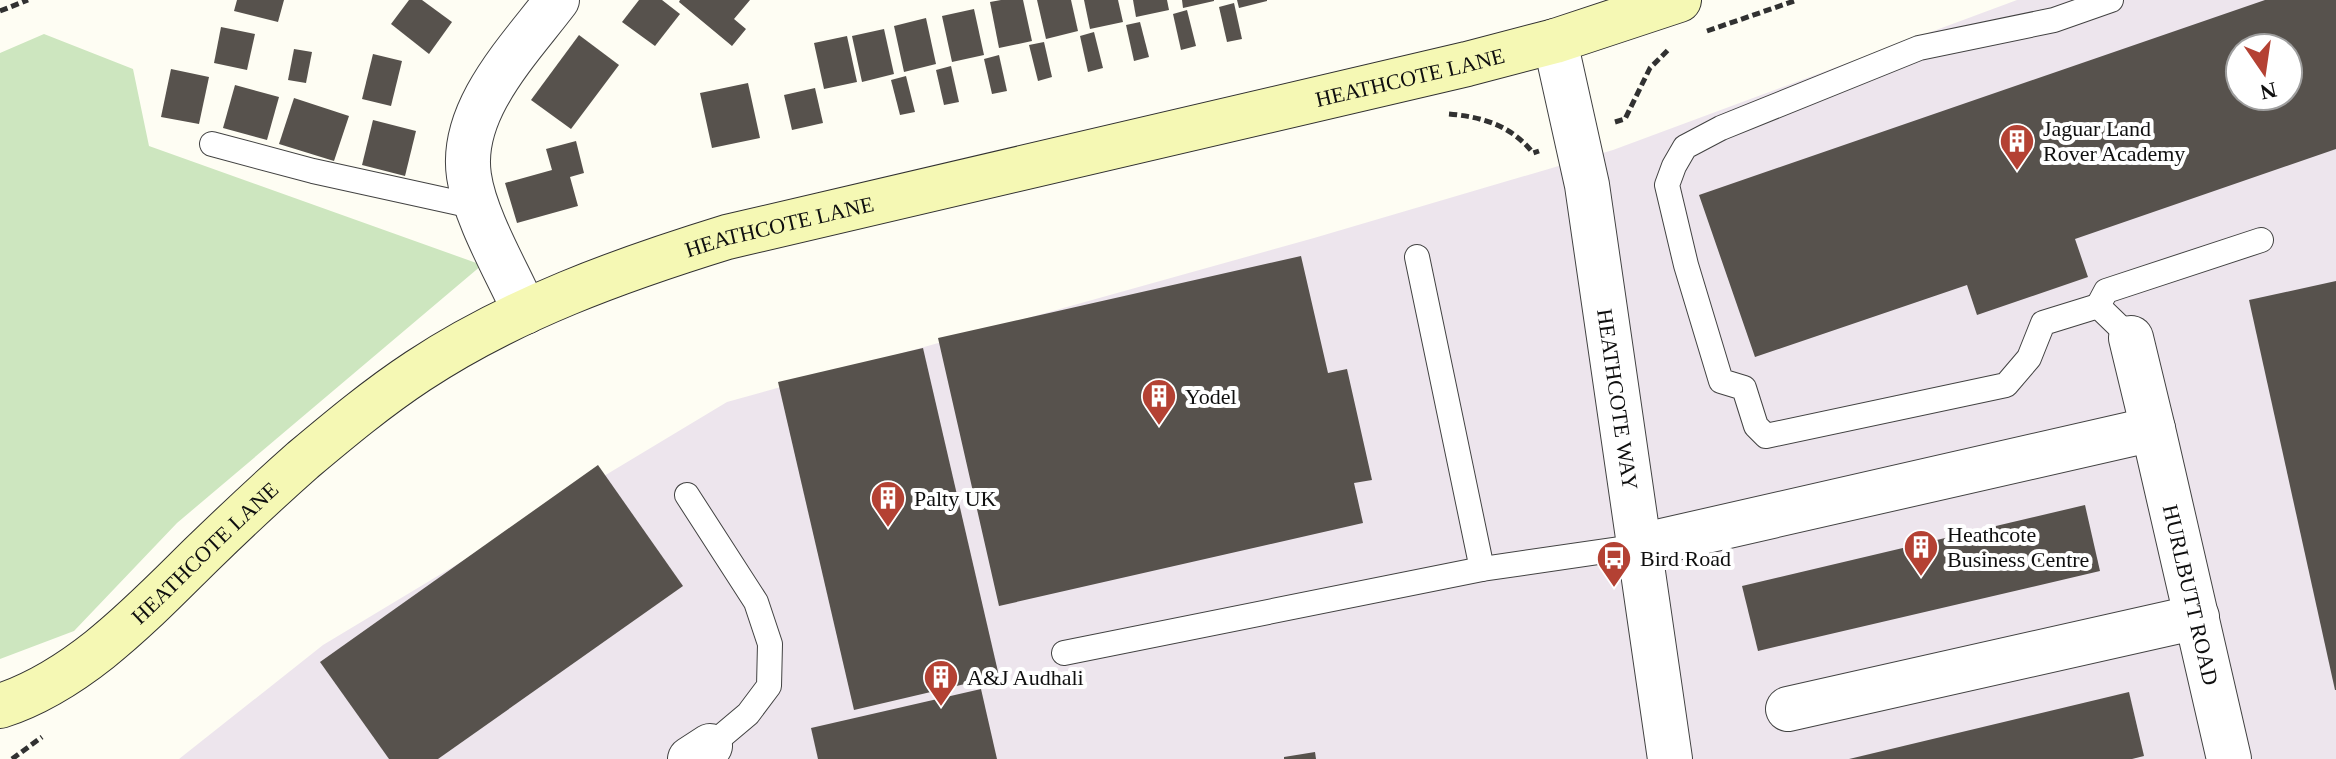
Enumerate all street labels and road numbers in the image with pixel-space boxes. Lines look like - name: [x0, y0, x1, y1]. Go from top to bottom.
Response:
- street label: HEATHCOTE LANE: [1313, 42, 1507, 112]
- street label: HEATHCOTE LANE: [682, 191, 876, 262]
- street label: HEATHCOTE WAY: [1593, 307, 1643, 492]
- street label: HEATHCOTE LANE: [126, 476, 283, 629]
- street label: HURLBUTT ROAD: [2158, 502, 2224, 688]

